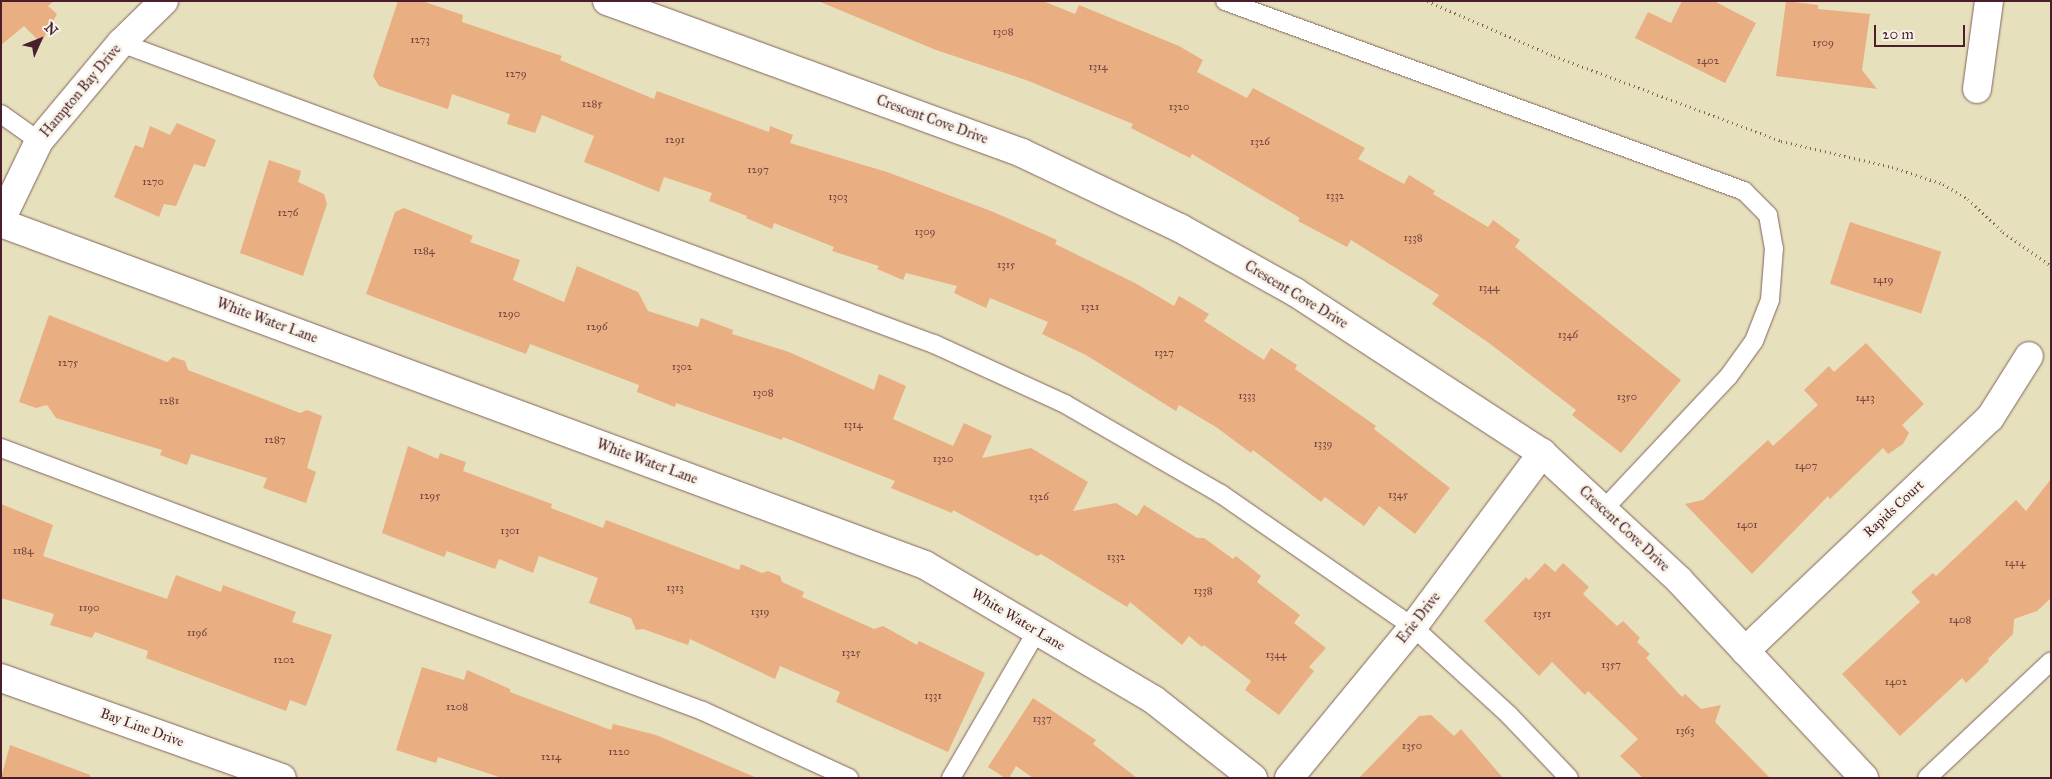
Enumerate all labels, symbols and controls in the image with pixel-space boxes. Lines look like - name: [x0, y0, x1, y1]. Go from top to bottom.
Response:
- north arrow: [15, 15, 65, 65]
- scale bar: [1877, 15, 1968, 47]
- text: N: [41, 19, 61, 39]
- house number: 1308: [993, 25, 1013, 39]
- text: 20 m: [1882, 25, 1914, 43]
- house number: 1273: [410, 33, 430, 47]
- house number: 1509: [1812, 36, 1834, 50]
- street label: Hampton Bay Drive: [37, 41, 125, 141]
- house number: 1402: [1697, 54, 1719, 68]
- house number: 1314: [1088, 60, 1108, 74]
- house number: 1279: [505, 67, 527, 81]
- street label: Crescent Cove Drive: [874, 92, 990, 148]
- house number: 1285: [582, 97, 602, 111]
- house number: 1320: [1169, 100, 1189, 114]
- house number: 1291: [665, 133, 685, 147]
- house number: 1326: [1250, 135, 1270, 149]
- house number: 1297: [747, 163, 769, 177]
- house number: 1270: [142, 175, 164, 189]
- house number: 1332: [1326, 189, 1344, 203]
- house number: 1303: [828, 190, 848, 204]
- house number: 1276: [278, 206, 298, 220]
- house number: 1309: [914, 225, 936, 239]
- house number: 1338: [1404, 231, 1422, 245]
- house number: 1284: [413, 244, 435, 258]
- house number: 1315: [997, 258, 1015, 272]
- street label: Crescent Cove Drive: [1241, 258, 1351, 332]
- house number: 1419: [1873, 273, 1893, 287]
- house number: 1344: [1478, 281, 1500, 295]
- street label: White Water Lane: [214, 295, 320, 347]
- house number: 1321: [1081, 300, 1099, 314]
- house number: 1290: [498, 307, 520, 321]
- house number: 1296: [586, 320, 608, 334]
- house number: 1346: [1558, 328, 1578, 342]
- house number: 1327: [1154, 346, 1174, 360]
- house number: 1275: [58, 356, 78, 370]
- house number: 1302: [672, 360, 692, 374]
- house number: 1308: [753, 386, 773, 400]
- house number: 1333: [1238, 389, 1256, 403]
- house number: 1350: [1617, 390, 1637, 404]
- house number: 1413: [1855, 391, 1875, 405]
- house number: 1281: [159, 394, 179, 408]
- house number: 1314: [843, 418, 863, 432]
- house number: 1287: [264, 433, 286, 447]
- street label: White Water Lane: [594, 436, 700, 488]
- house number: 1339: [1313, 437, 1333, 451]
- house number: 1320: [933, 452, 953, 466]
- house number: 1407: [1795, 459, 1817, 473]
- street label: Rapids Court: [1860, 477, 1928, 541]
- street label: Crescent Cove Drive: [1575, 483, 1673, 575]
- house number: 1345: [1388, 488, 1408, 502]
- house number: 1295: [420, 489, 440, 503]
- house number: 1326: [1029, 490, 1049, 504]
- house number: 1401: [1736, 518, 1758, 532]
- house number: 1301: [500, 524, 520, 538]
- house number: 1184: [13, 544, 33, 558]
- house number: 1332: [1107, 550, 1125, 564]
- house number: 1414: [2005, 556, 2025, 570]
- house number: 1313: [666, 581, 684, 595]
- house number: 1338: [1194, 584, 1212, 598]
- street label: White Water Lane: [968, 586, 1068, 654]
- street label: Erie Drive: [1394, 589, 1444, 647]
- house number: 1190: [79, 601, 99, 615]
- house number: 1319: [751, 605, 769, 619]
- house number: 1351: [1533, 607, 1551, 621]
- house number: 1408: [1949, 613, 1971, 627]
- house number: 1196: [187, 626, 207, 640]
- house number: 1325: [841, 646, 861, 660]
- house number: 1344: [1265, 648, 1287, 662]
- house number: 1202: [273, 653, 295, 667]
- house number: 1357: [1601, 658, 1621, 672]
- house number: 1402: [1885, 675, 1907, 689]
- house number: 1331: [924, 689, 942, 703]
- house number: 1208: [446, 700, 468, 714]
- street label: Bay Line Drive: [98, 705, 186, 751]
- house number: 1337: [1032, 712, 1052, 726]
- house number: 1363: [1676, 724, 1694, 738]
- house number: 1350: [1402, 739, 1422, 753]
- house number: 1220: [608, 745, 630, 759]
- house number: 1214: [541, 750, 561, 764]

